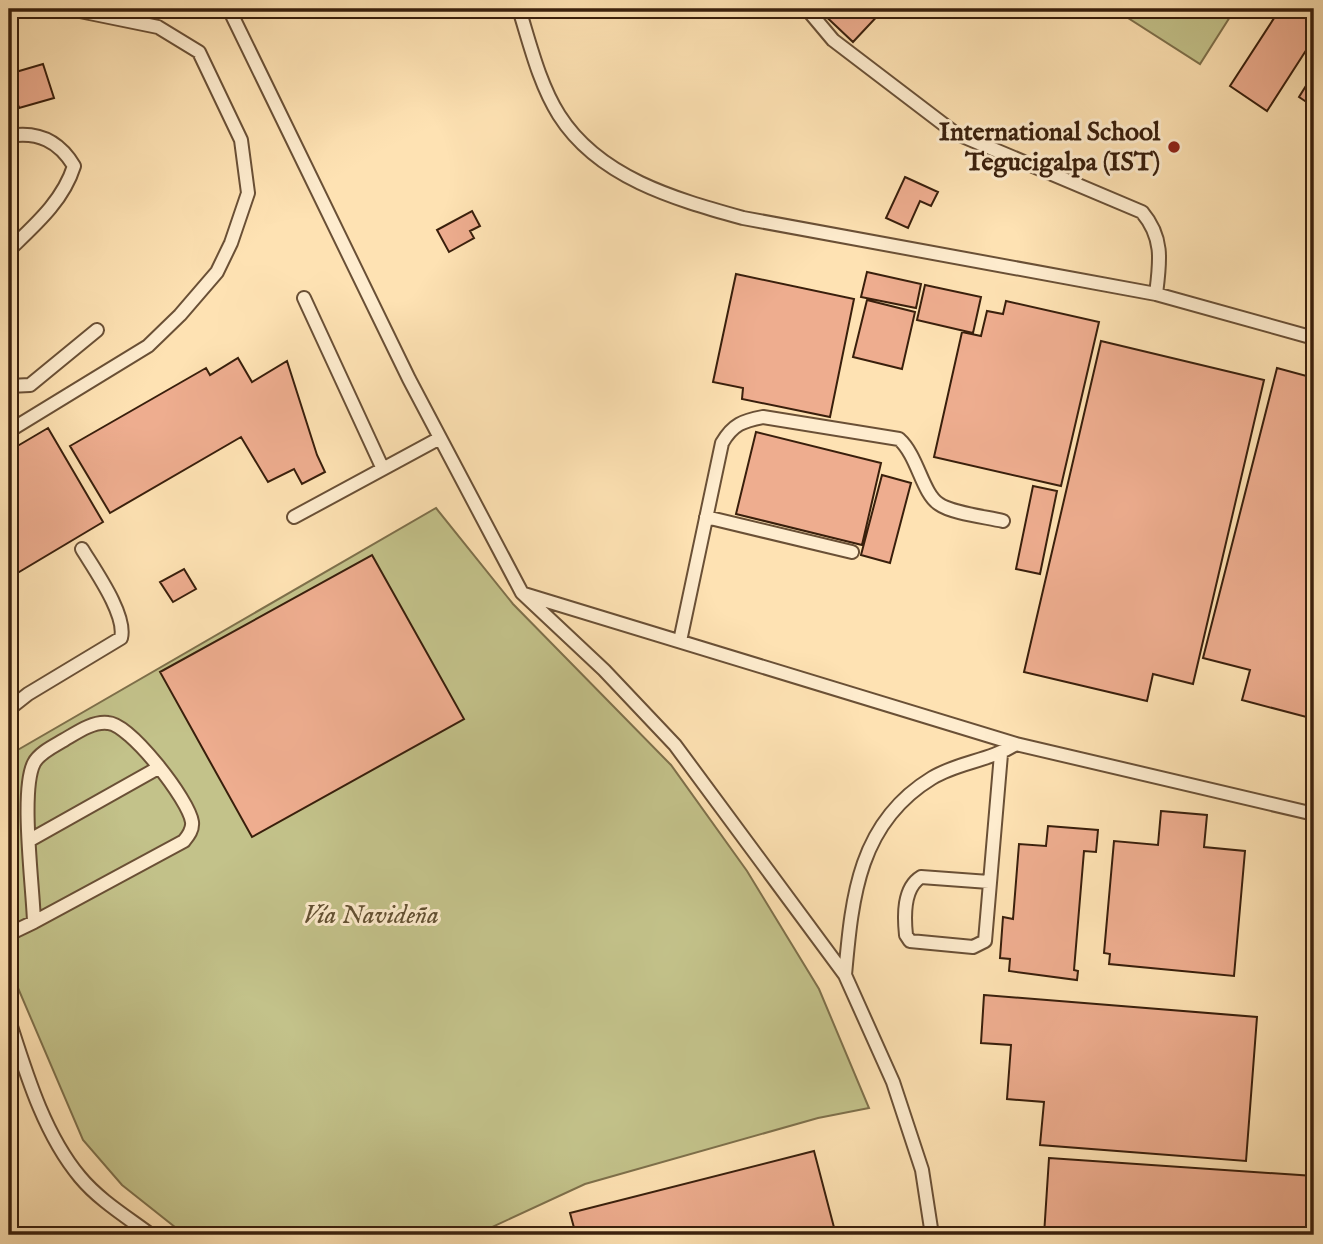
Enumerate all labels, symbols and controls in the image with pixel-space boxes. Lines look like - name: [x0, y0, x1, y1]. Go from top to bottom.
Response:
- place label: International School Tegucigalpa (IST): [939, 116, 1161, 179]
- marker: International School Tegucigalpa (IST): [1166, 139, 1182, 155]
- park label: Vía Navideña: [303, 899, 439, 932]

